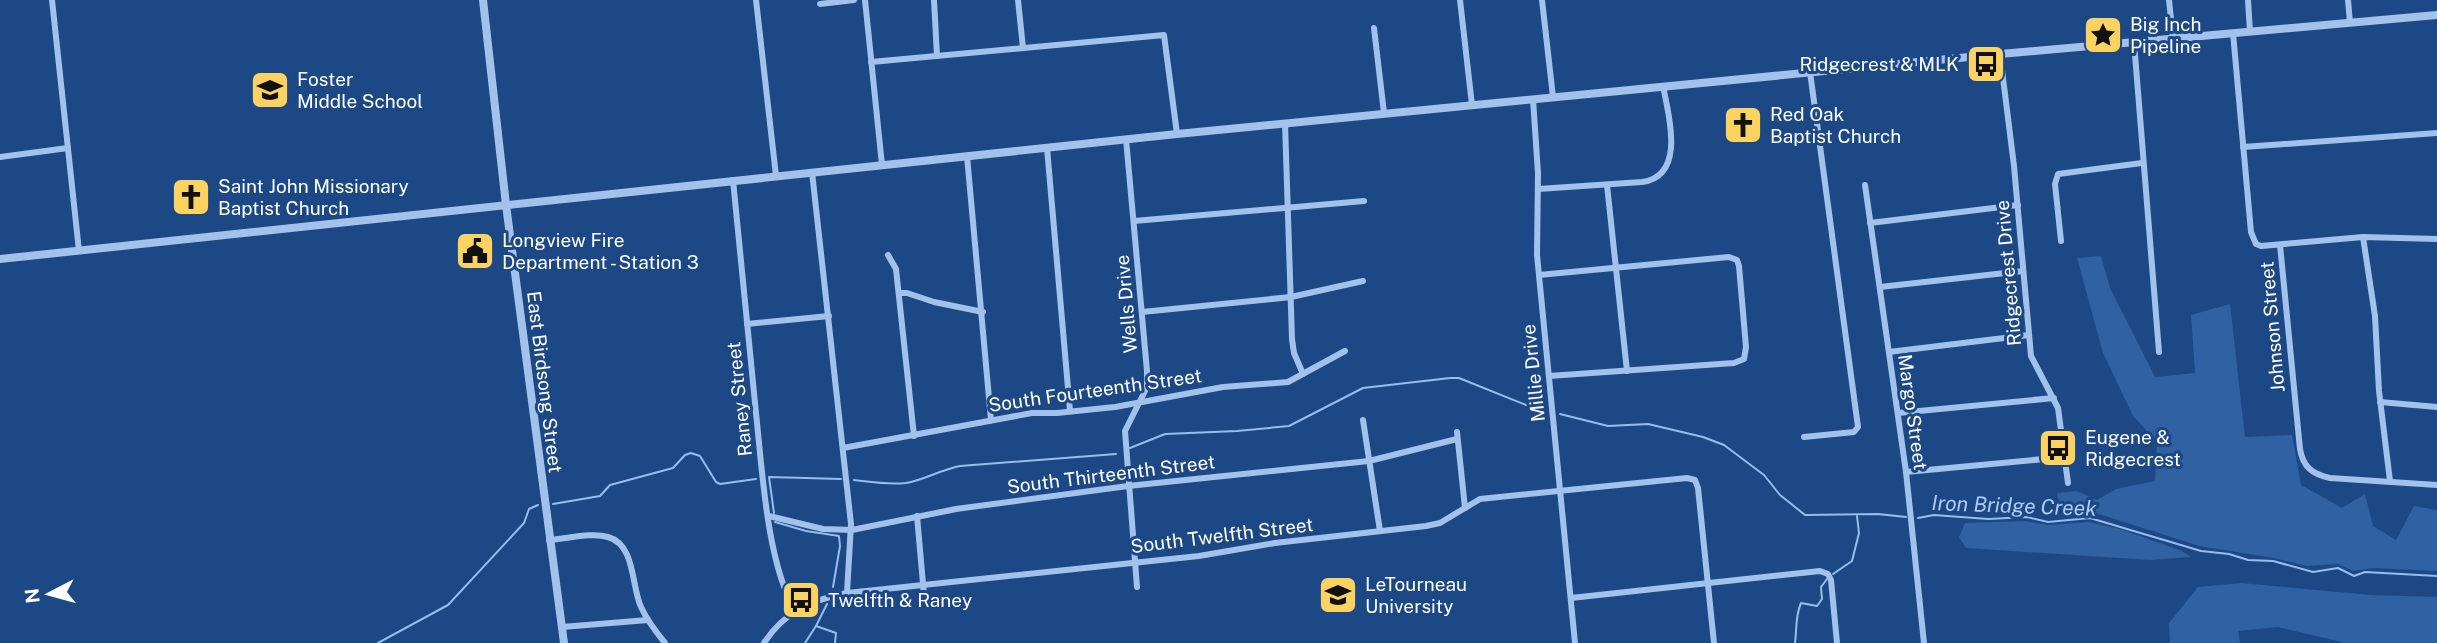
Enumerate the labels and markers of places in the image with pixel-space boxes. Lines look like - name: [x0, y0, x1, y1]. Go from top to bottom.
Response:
- place label: Big Inch Pipeline: [2130, 13, 2201, 57]
- place icon: Big Inch Pipeline: [2082, 14, 2124, 56]
- bus stop icon: Ridgecrest & MLK: [1965, 43, 2007, 85]
- place label: Ridgecrest & MLK: [1800, 53, 1959, 75]
- place label: Foster Middle School: [297, 68, 423, 112]
- school or university icon: Foster Middle School: [249, 69, 291, 111]
- place label: Red Oak Baptist Church: [1770, 103, 1901, 147]
- church icon: Red Oak Baptist Church: [1722, 104, 1764, 146]
- place label: Saint John Missionary Baptist Church: [218, 175, 409, 219]
- church icon: Saint John Missionary Baptist Church: [170, 176, 212, 218]
- place label: Longview Fire Department - Station 3: [502, 229, 699, 273]
- public building icon: Longview Fire Department - Station 3: [454, 230, 496, 272]
- place label: Eugene & Ridgecrest: [2085, 426, 2181, 470]
- bus stop icon: Eugene & Ridgecrest: [2037, 427, 2079, 469]
- place label: LeTourneau University: [1365, 573, 1467, 617]
- school or university icon: LeTourneau University: [1317, 574, 1359, 616]
- bus stop icon: Twelfth & Raney: [780, 579, 822, 621]
- place label: Twelfth & Raney: [828, 589, 972, 611]

